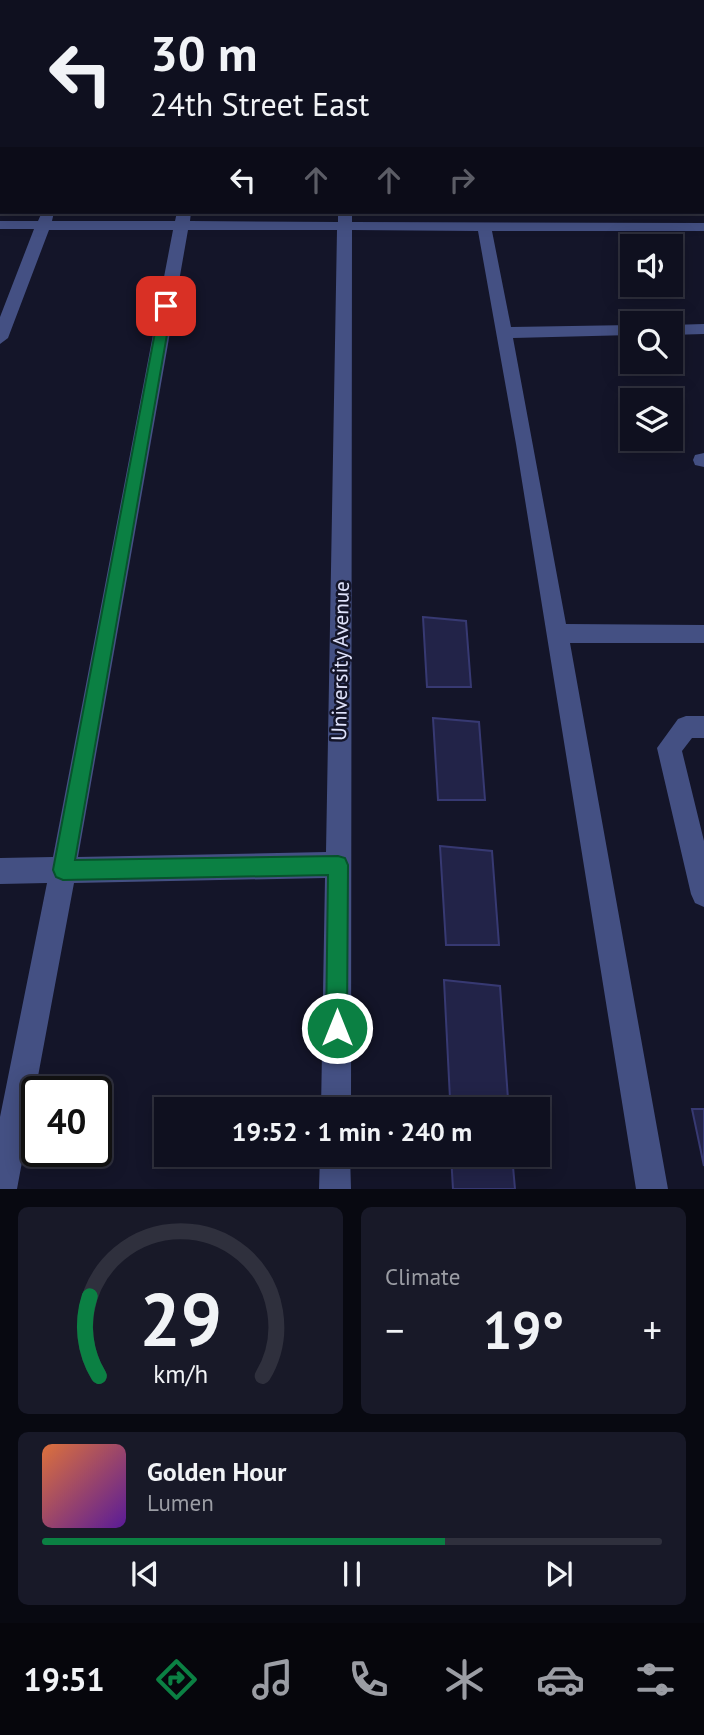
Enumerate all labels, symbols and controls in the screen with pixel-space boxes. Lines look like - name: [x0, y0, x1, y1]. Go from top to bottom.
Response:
- text: 30 m: [150, 21, 257, 85]
- icon: left: [35, 28, 126, 119]
- text: 24th Street East: [150, 83, 369, 125]
- icon: left: [224, 161, 262, 199]
- icon: ahead: [297, 161, 335, 199]
- icon: ahead: [370, 161, 408, 199]
- icon: right: [443, 161, 481, 199]
- map controls: [620, 234, 683, 451]
- button: sound: [620, 234, 683, 297]
- pin: [136, 276, 196, 336]
- icon: arrive: [147, 287, 185, 325]
- button: search: [620, 311, 683, 374]
- button: layers: [620, 388, 683, 451]
- street label: University Avenue: [325, 581, 355, 741]
- position arrow: [300, 991, 374, 1065]
- speed limit sign: 40: [21, 1076, 112, 1167]
- text: 19:52 · 1 min · 240 m: [232, 1115, 472, 1148]
- text: Climate: [385, 1262, 460, 1291]
- text: 29: [139, 1273, 222, 1367]
- text: 19°: [483, 1296, 564, 1363]
- text: −: [385, 1305, 404, 1354]
- text: +: [643, 1305, 662, 1354]
- text: km/h: [153, 1358, 208, 1390]
- text: Golden Hour: [147, 1455, 286, 1488]
- text: Lumen: [147, 1488, 214, 1517]
- icon: previous: [126, 1555, 164, 1593]
- icon: pause: [333, 1555, 371, 1593]
- icon: next: [540, 1555, 578, 1593]
- icon: directions: [152, 1655, 201, 1704]
- icon: music: [248, 1655, 297, 1704]
- icon: phone: [344, 1655, 393, 1704]
- icon: climate: [440, 1655, 489, 1704]
- icon: car: [536, 1655, 585, 1704]
- icon: filters: [631, 1655, 680, 1704]
- text: 19:51: [23, 1658, 105, 1700]

